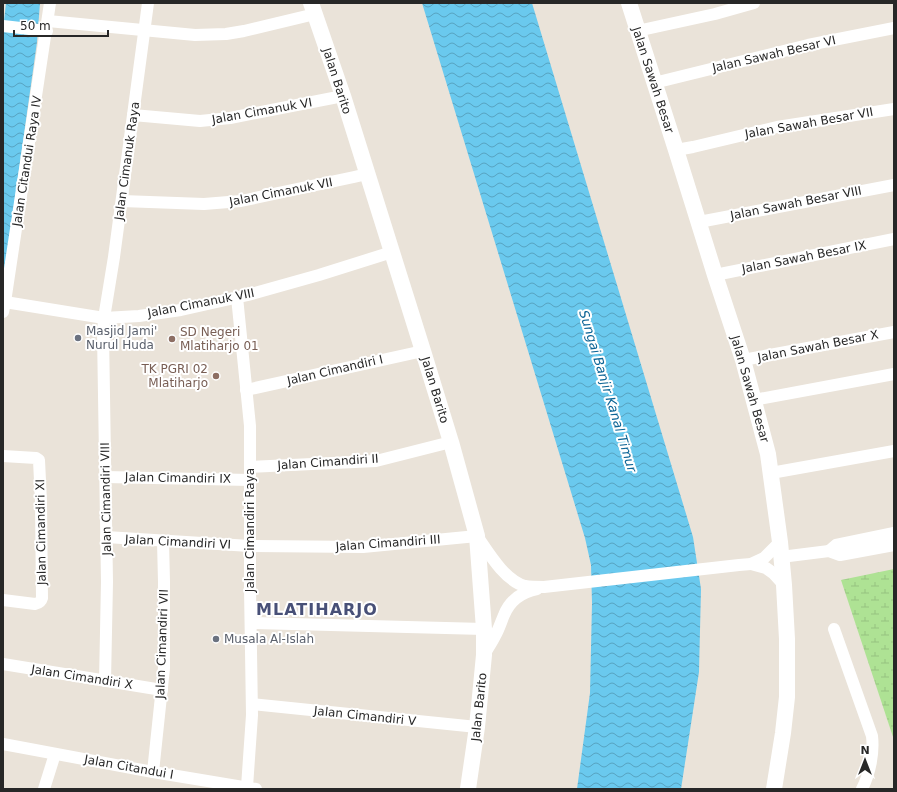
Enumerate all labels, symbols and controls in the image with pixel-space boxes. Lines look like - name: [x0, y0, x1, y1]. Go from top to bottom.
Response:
- scale bar: [14, 12, 108, 38]
- text: 50 m: [20, 19, 51, 33]
- street label: Jalan Sawah Besar: [629, 24, 677, 135]
- street label: Jalan Sawah Besar VI: [710, 33, 837, 75]
- street label: Jalan Barito: [319, 45, 354, 116]
- street label: Jalan Citandui Raya IV: [10, 94, 44, 228]
- street label: Jalan Cimanuk VI: [210, 95, 313, 127]
- street label: Jalan Cimanuk Raya: [112, 101, 142, 222]
- street label: Jalan Sawah Besar VII: [743, 105, 874, 141]
- street label: Jalan Cimanuk VII: [227, 175, 334, 209]
- street label: Jalan Sawah Besar VIII: [728, 183, 863, 223]
- street label: Jalan Sawah Besar IX: [740, 238, 867, 276]
- street label: Jalan Cimanuk VIII: [145, 286, 256, 320]
- water label: Sungai Banjir Kanal Timur: [576, 308, 640, 475]
- place label: Masjid Jami' Nurul Huda: [86, 324, 157, 352]
- place label: SD Negeri Mlatiharjo 01: [180, 325, 259, 353]
- street label: Jalan Sawah Besar X: [755, 327, 880, 365]
- marker: Masjid Jami' Nurul Huda: [73, 333, 83, 343]
- street label: Jalan Sawah Besar: [728, 333, 772, 444]
- marker: SD Negeri Mlatiharjo 01: [167, 334, 177, 344]
- street label: Jalan Cimandiri I: [285, 352, 384, 388]
- street label: Jalan Barito: [418, 354, 452, 425]
- place label: TK PGRI 02 Mlatiharjo: [140, 362, 208, 390]
- marker: TK PGRI 02 Mlatiharjo: [211, 371, 221, 381]
- street label: Jalan Cimandiri VIII: [98, 442, 114, 557]
- street label: Jalan Cimandiri II: [276, 451, 379, 473]
- street label: Jalan Cimandiri Raya: [243, 468, 257, 593]
- street label: Jalan Cimandiri IX: [124, 470, 231, 486]
- street label: Jalan Cimandiri XI: [33, 479, 49, 586]
- street label: Jalan Cimandiri VI: [124, 532, 231, 552]
- street label: Jalan Cimandiri III: [334, 532, 441, 554]
- street label: Jalan Cimandiri VII: [153, 589, 171, 700]
- district label: MLATIHARJO: [256, 600, 378, 619]
- place label: Musala Al-Islah: [224, 632, 314, 646]
- marker: Musala Al-Islah: [211, 634, 221, 644]
- street label: Jalan Cimandiri X: [29, 662, 134, 692]
- street label: Jalan Barito: [468, 672, 490, 743]
- street label: Jalan Cimandiri V: [312, 704, 418, 728]
- north arrow: [845, 740, 885, 780]
- text: N: [860, 744, 870, 757]
- street label: Jalan Citandui I: [82, 752, 175, 782]

